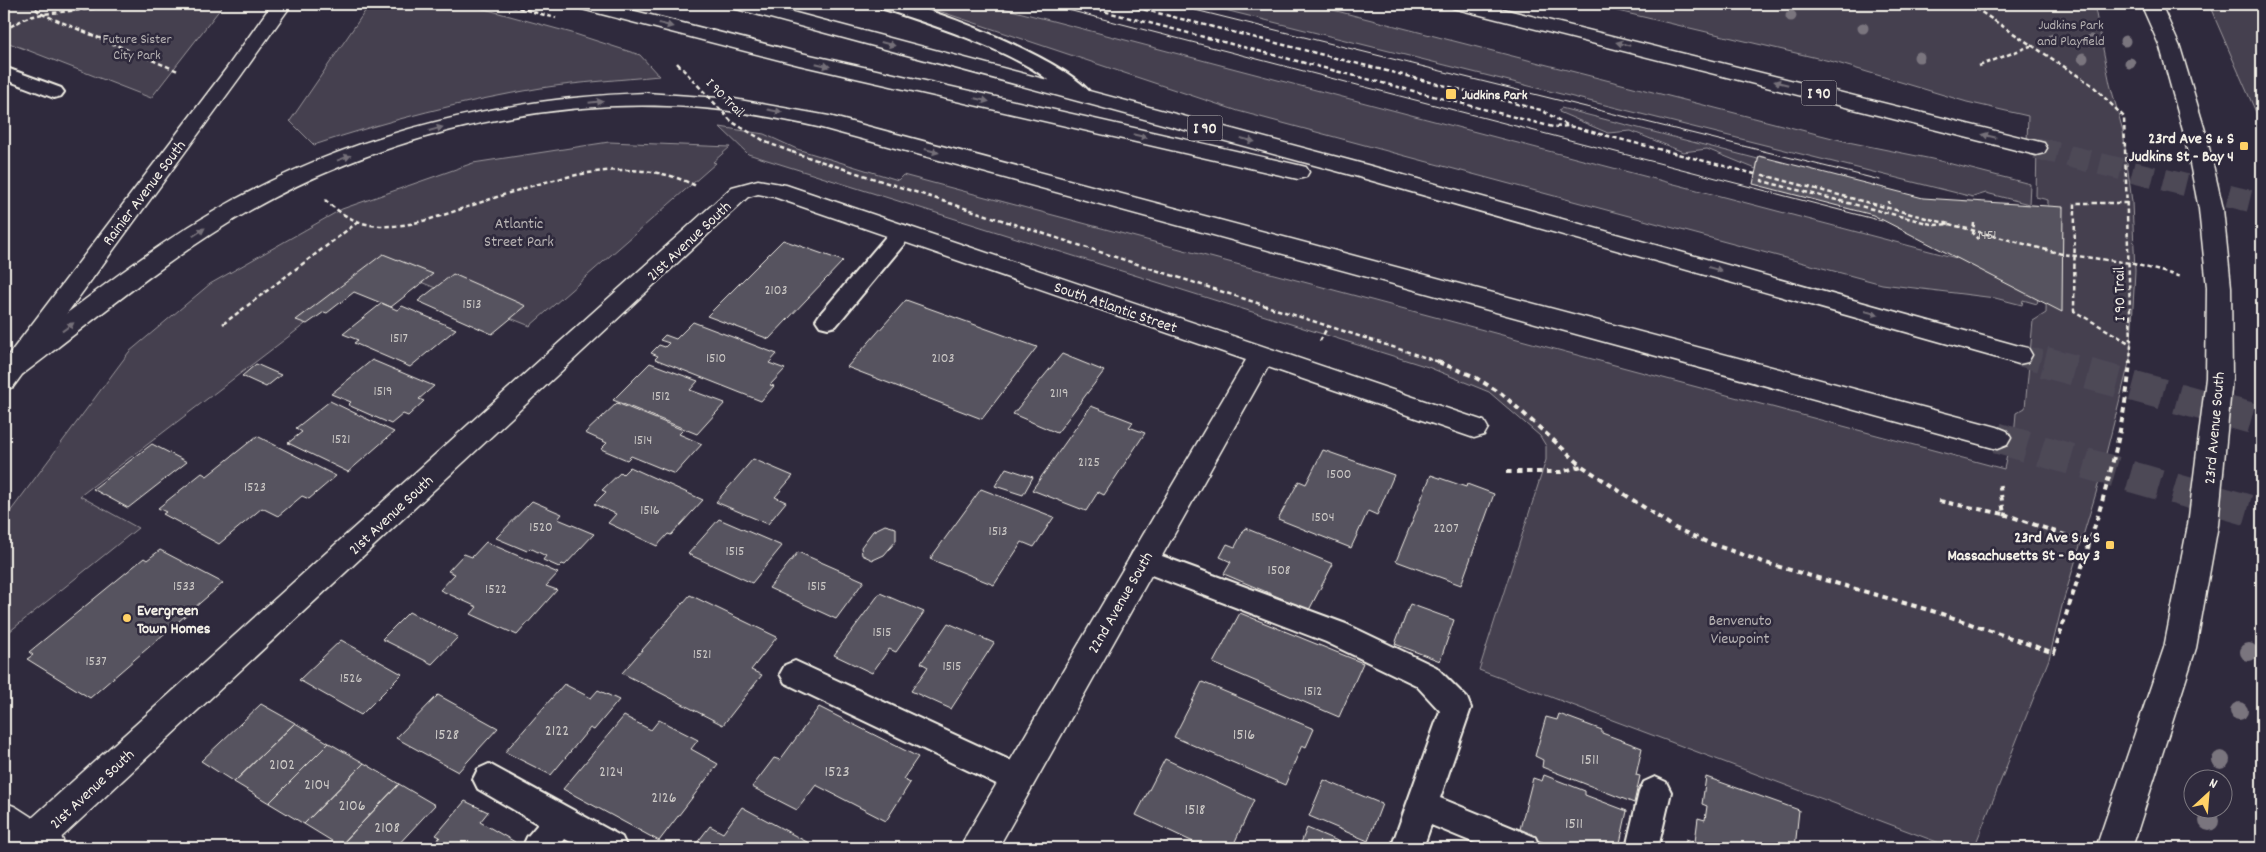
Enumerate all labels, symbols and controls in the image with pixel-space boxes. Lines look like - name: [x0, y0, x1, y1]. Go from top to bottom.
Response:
- park label: Judkins Park and Playfield: [2037, 16, 2105, 52]
- one-way arrow: [658, 21, 673, 29]
- park label: Future Sister City Park: [102, 30, 172, 66]
- one-way arrow: [881, 40, 896, 48]
- one-way arrow: [1616, 40, 1631, 48]
- one-way arrow: [816, 61, 831, 69]
- street label: I 90 Trail: [701, 74, 749, 123]
- one-way arrow: [1773, 79, 1788, 87]
- road number: I 90: [1802, 80, 1836, 106]
- place label: Judkins Park: [1462, 86, 1528, 106]
- marker: Judkins Park: [1444, 87, 1458, 101]
- one-way arrow: [974, 97, 990, 105]
- one-way arrow: [588, 98, 604, 106]
- one-way arrow: [767, 107, 783, 115]
- road number: I 90: [1188, 116, 1222, 140]
- one-way arrow: [428, 124, 443, 132]
- place label: 23rd Ave S & S Judkins St - Bay 4: [2129, 128, 2234, 169]
- one-way arrow: [1133, 132, 1148, 140]
- one-way arrow: [1982, 132, 1997, 140]
- street label: Rainier Avenue South: [98, 136, 192, 251]
- one-way arrow: [1241, 136, 1256, 144]
- marker: 23rd Ave S & S Judkins St - Bay 4: [2238, 140, 2250, 152]
- one-way arrow: [925, 147, 940, 155]
- one-way arrow: [336, 154, 351, 162]
- street label: 21st Avenue South: [642, 196, 737, 287]
- park label: Atlantic Street Park: [484, 213, 554, 254]
- house number: 1451: [1978, 226, 1996, 246]
- one-way arrow: [193, 227, 206, 237]
- one-way arrow: [1708, 265, 1723, 273]
- street label: I 90 Trail: [2109, 266, 2132, 322]
- street label: South Atlantic Street: [1050, 276, 1180, 340]
- house number: 2103: [764, 281, 788, 301]
- house number: 1513: [463, 295, 481, 315]
- one-way arrow: [1864, 309, 1879, 317]
- one-way arrow: [61, 322, 74, 332]
- house number: 1517: [390, 329, 408, 349]
- house number: 1510: [706, 349, 726, 369]
- house number: 2103: [931, 349, 955, 369]
- street label: 23rd Avenue South: [2199, 371, 2232, 485]
- house number: 1519: [373, 382, 393, 402]
- house number: 2119: [1050, 384, 1068, 404]
- house number: 1512: [652, 387, 670, 407]
- house number: 1521: [332, 430, 350, 450]
- house number: 1514: [634, 431, 652, 451]
- house number: 2125: [1078, 453, 1100, 473]
- house number: 1500: [1327, 465, 1351, 485]
- street label: 21st Avenue South: [344, 470, 439, 561]
- house number: 1523: [244, 478, 266, 498]
- house number: 1516: [640, 501, 660, 521]
- house number: 1504: [1312, 508, 1335, 528]
- house number: 1520: [529, 518, 553, 538]
- house number: 2207: [1433, 519, 1459, 539]
- house number: 1513: [989, 522, 1007, 542]
- place label: 23rd Ave S & S Massachusetts St - Bay 3: [1947, 527, 2100, 568]
- marker: 23rd Ave S & S Massachusetts St - Bay 3: [2104, 539, 2116, 551]
- house number: 1515: [725, 542, 745, 562]
- street label: 22nd Avenue South: [1083, 548, 1160, 658]
- house number: 1508: [1268, 561, 1291, 581]
- house number: 1533: [173, 577, 195, 597]
- house number: 1515: [807, 577, 827, 597]
- house number: 1522: [485, 580, 507, 600]
- place label: Evergreen Town Homes: [137, 600, 211, 641]
- park label: Benvenuto Viewpoint: [1708, 610, 1772, 651]
- marker: Evergreen Town Homes: [121, 612, 133, 624]
- house number: 1515: [872, 623, 892, 643]
- house number: 1521: [693, 645, 711, 665]
- house number: 1537: [85, 652, 107, 672]
- house number: 1515: [942, 657, 962, 677]
- house number: 1526: [340, 669, 362, 689]
- house number: 1512: [1304, 682, 1322, 702]
- house number: 2122: [545, 720, 569, 743]
- house number: 1528: [435, 724, 459, 747]
- house number: 1516: [1233, 724, 1255, 747]
- street label: 21st Avenue South: [45, 744, 140, 835]
- house number: 1511: [1581, 749, 1599, 772]
- house number: 2102: [269, 754, 295, 777]
- house number: 2124: [599, 761, 623, 784]
- house number: 1523: [824, 761, 850, 784]
- north arrow: [2184, 770, 2234, 820]
- house number: 2104: [304, 774, 330, 797]
- text: N: [2205, 774, 2220, 795]
- house number: 2126: [651, 787, 677, 810]
- house number: 2106: [338, 795, 366, 818]
- house number: 1518: [1185, 799, 1205, 822]
- house number: 1511: [1565, 813, 1583, 836]
- house number: 2108: [374, 817, 400, 840]

